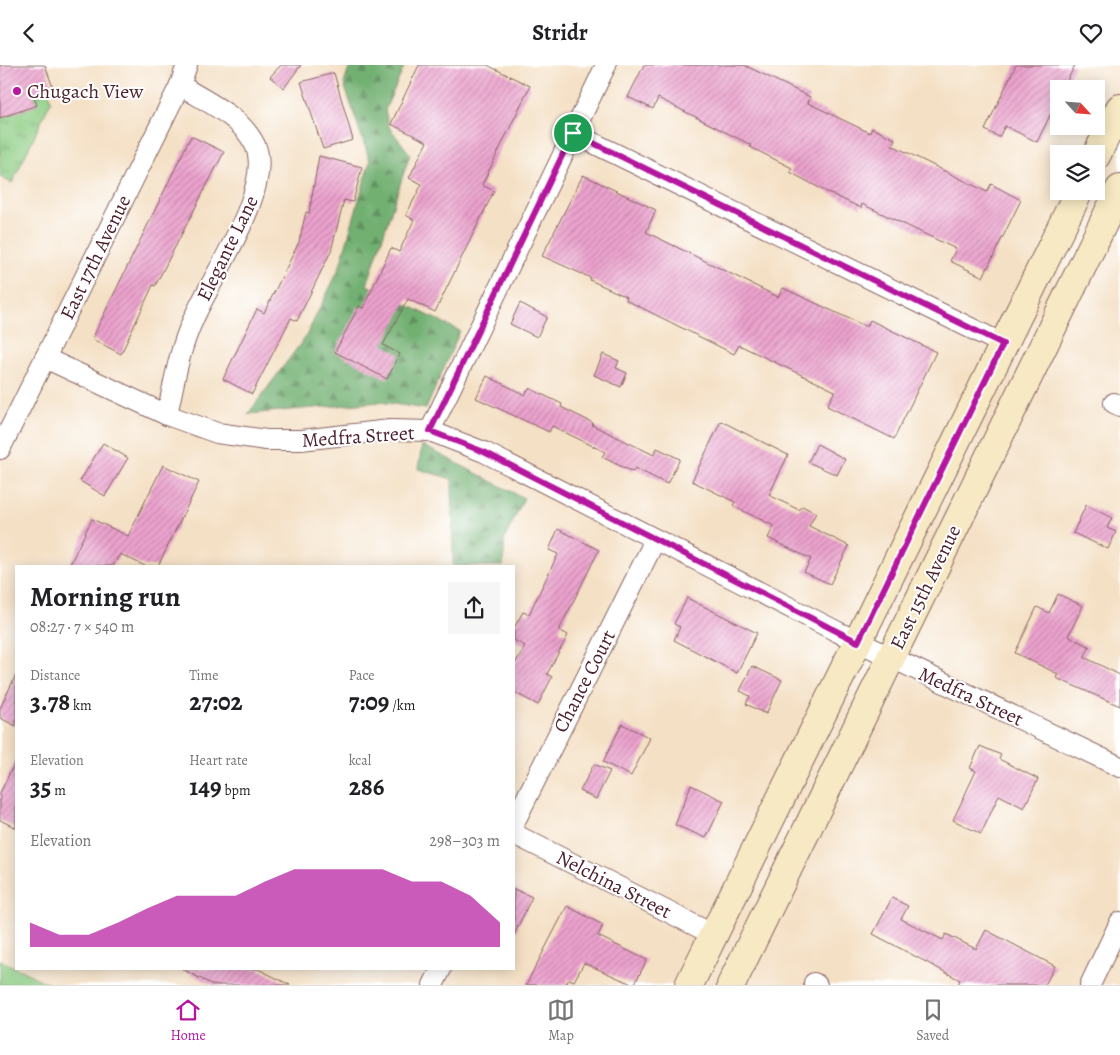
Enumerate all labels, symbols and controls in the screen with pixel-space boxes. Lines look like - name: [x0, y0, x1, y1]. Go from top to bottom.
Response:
- text: Stridr: [532, 18, 588, 48]
- icon: back: [15, 19, 43, 47]
- icon: heart: [1077, 19, 1105, 47]
- place label: Chugach View: [27, 78, 144, 105]
- north arrow: [1050, 80, 1105, 135]
- map controls: [1050, 80, 1105, 200]
- marker: Chugach View: [11, 85, 23, 97]
- pin: [552, 112, 594, 154]
- icon: arrive: [559, 119, 587, 147]
- button: layers: [1050, 145, 1105, 200]
- street label: East 17th Avenue: [54, 190, 137, 324]
- street label: Elegante Lane: [190, 191, 265, 306]
- street label: Medfra Street: [301, 419, 416, 454]
- street label: East 15th Avenue: [884, 520, 967, 654]
- text: Morning run: [30, 578, 180, 616]
- button: share: [448, 582, 500, 634]
- text: 08:27 · 7 × 540 m: [30, 616, 134, 638]
- street label: Chance Court: [547, 625, 622, 737]
- street label: Medfra Street: [914, 660, 1028, 733]
- text: Distance: [30, 666, 80, 685]
- text: Time: [189, 666, 218, 685]
- text: Pace: [349, 666, 375, 685]
- text: 3.78: [30, 685, 70, 719]
- text: 27:02: [189, 685, 243, 719]
- text: 7:09: [349, 685, 389, 719]
- text: km: [70, 696, 92, 715]
- text: /km: [389, 696, 415, 715]
- text: Elevation: [30, 751, 84, 770]
- text: Heart rate: [189, 751, 248, 770]
- text: kcal: [349, 751, 371, 770]
- text: 35: [30, 770, 51, 804]
- text: 149: [189, 770, 222, 804]
- text: 286: [349, 770, 384, 804]
- text: m: [51, 781, 66, 800]
- text: bpm: [222, 781, 251, 800]
- text: Elevation: [30, 830, 91, 852]
- text: 298–303 m: [429, 830, 500, 852]
- street label: Nelchina Street: [551, 844, 676, 925]
- tab: Home: [171, 996, 206, 1045]
- tab: Map: [547, 996, 575, 1045]
- tab: Saved: [916, 996, 949, 1045]

